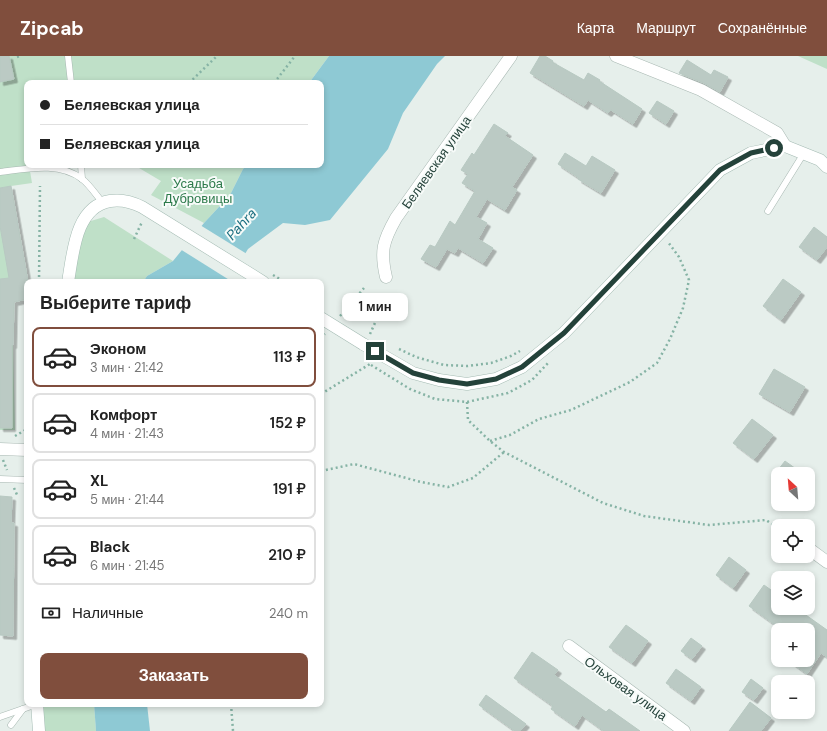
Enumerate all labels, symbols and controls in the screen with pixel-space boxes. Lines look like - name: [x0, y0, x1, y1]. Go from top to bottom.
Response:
- text: Zipcab: [20, 16, 84, 41]
- text: Карта: [577, 19, 614, 37]
- text: Маршрут: [636, 19, 696, 37]
- text: Сохранённые: [718, 19, 807, 37]
- text: Беляевская улица: [64, 95, 200, 115]
- street label: Беляевская улица: [398, 112, 475, 212]
- text: Беляевская улица: [64, 134, 200, 154]
- route start: [765, 139, 783, 157]
- park label: Усадьба Дубровицы: [164, 175, 232, 207]
- water label: Pahra: [222, 204, 260, 244]
- text: Выберите тариф: [40, 291, 191, 315]
- callout: 1 мин: [342, 293, 408, 321]
- text: 1 мин: [358, 298, 392, 315]
- icon: car: [42, 339, 78, 375]
- text: Эконом: [90, 339, 146, 359]
- route end: [366, 342, 384, 360]
- text: 113 ₽: [273, 347, 306, 367]
- text: 3 мин · 21:42: [90, 359, 164, 376]
- icon: car: [42, 405, 78, 441]
- text: Комфорт: [90, 405, 157, 425]
- text: 152 ₽: [270, 413, 306, 433]
- text: 4 мин · 21:43: [90, 425, 164, 442]
- north arrow: [771, 467, 815, 511]
- map controls: [771, 467, 815, 719]
- icon: car: [42, 471, 78, 507]
- text: XL: [90, 471, 108, 491]
- text: 191 ₽: [273, 479, 306, 499]
- text: 5 мин · 21:44: [90, 491, 164, 508]
- button: locate: [771, 519, 815, 563]
- icon: car: [42, 537, 78, 573]
- text: Black: [90, 537, 130, 557]
- text: 210 ₽: [268, 545, 306, 565]
- text: 6 мин · 21:45: [90, 557, 164, 574]
- button: layers: [771, 571, 815, 615]
- icon: cash: [40, 602, 62, 624]
- text: Наличные: [72, 603, 144, 623]
- text: 240 m: [269, 605, 308, 622]
- button: +: [771, 623, 815, 667]
- button: Заказать: [40, 653, 308, 699]
- street label: Ольховая улица: [581, 653, 671, 725]
- button: −: [771, 675, 815, 719]

